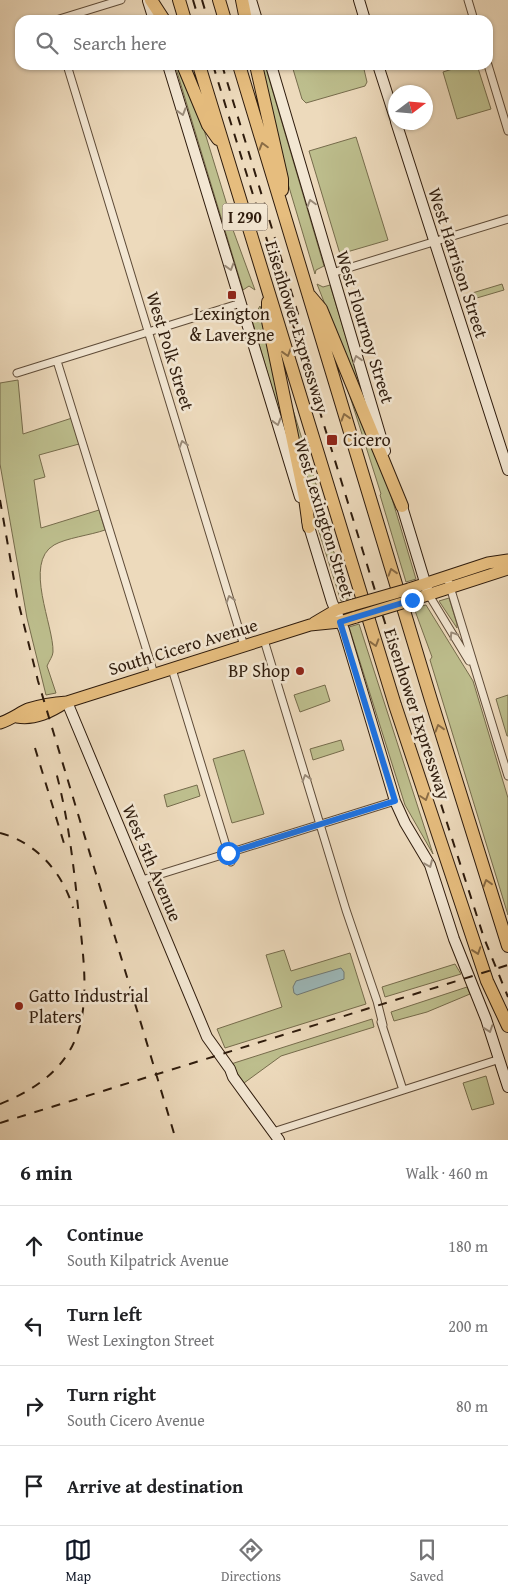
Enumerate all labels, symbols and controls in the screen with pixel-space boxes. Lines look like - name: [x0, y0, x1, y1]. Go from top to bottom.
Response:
- search box: [15, 15, 493, 70]
- icon: search: [33, 29, 61, 57]
- text: Search here: [73, 29, 167, 57]
- north arrow: [388, 85, 433, 130]
- one-way arrow: [177, 107, 187, 115]
- one-way arrow: [259, 143, 269, 151]
- street label: West Harrison Street: [421, 184, 496, 342]
- one-way arrow: [306, 200, 316, 208]
- road number: I 290: [222, 203, 268, 230]
- street label: Eisenhower Expressway: [258, 237, 337, 416]
- street label: West Flournoy Street: [329, 247, 402, 407]
- one-way arrow: [224, 262, 234, 271]
- street label: West Polk Street: [140, 288, 202, 414]
- marker: Lexington & Lavergne: [226, 289, 238, 301]
- place label: Lexington & Lavergne: [189, 300, 275, 348]
- one-way arrow: [282, 349, 292, 357]
- one-way arrow: [353, 355, 363, 364]
- one-way arrow: [340, 413, 350, 422]
- one-way arrow: [271, 418, 281, 426]
- place label: Cicero: [343, 426, 391, 453]
- marker: Cicero: [325, 433, 339, 447]
- street label: West Lexington Street: [287, 435, 362, 602]
- one-way arrow: [178, 440, 188, 449]
- one-way arrow: [388, 569, 398, 577]
- route end: [401, 589, 424, 612]
- one-way arrow: [226, 596, 236, 604]
- street label: South Cicero Avenue: [105, 611, 261, 682]
- street label: Eisenhower Expressway: [377, 625, 458, 803]
- one-way arrow: [450, 631, 459, 640]
- one-way arrow: [370, 638, 380, 646]
- place label: BP Shop: [228, 657, 290, 684]
- marker: BP Shop: [294, 665, 306, 677]
- one-way arrow: [435, 724, 445, 732]
- one-way arrow: [301, 774, 311, 782]
- one-way arrow: [420, 793, 430, 801]
- street label: West 5th Avenue: [116, 800, 189, 926]
- route start: [217, 842, 240, 865]
- one-way arrow: [423, 859, 433, 868]
- one-way arrow: [483, 879, 493, 888]
- one-way arrow: [471, 947, 481, 955]
- place label: Gatto Industrial Platers: [29, 982, 149, 1030]
- marker: Gatto Industrial Platers: [13, 1000, 25, 1012]
- one-way arrow: [484, 1024, 494, 1033]
- text: 6 min: [20, 1157, 72, 1188]
- text: Walk · 460 m: [405, 1161, 488, 1185]
- text: Continue: [67, 1220, 144, 1248]
- icon: ahead: [20, 1232, 48, 1260]
- text: 180 m: [448, 1234, 488, 1258]
- text: South Kilpatrick Avenue: [67, 1248, 229, 1272]
- text: Turn left: [67, 1300, 142, 1328]
- icon: left: [20, 1312, 48, 1340]
- text: 200 m: [448, 1314, 488, 1338]
- text: West Lexington Street: [67, 1328, 214, 1352]
- text: Turn right: [67, 1380, 156, 1408]
- icon: right: [20, 1392, 48, 1420]
- text: 80 m: [456, 1394, 488, 1418]
- text: South Cicero Avenue: [67, 1408, 205, 1432]
- icon: arrive: [20, 1472, 48, 1500]
- text: Arrive at destination: [67, 1472, 243, 1500]
- tab: Map: [64, 1536, 92, 1586]
- tab: Directions: [221, 1536, 281, 1586]
- tab: Saved: [410, 1536, 444, 1586]

